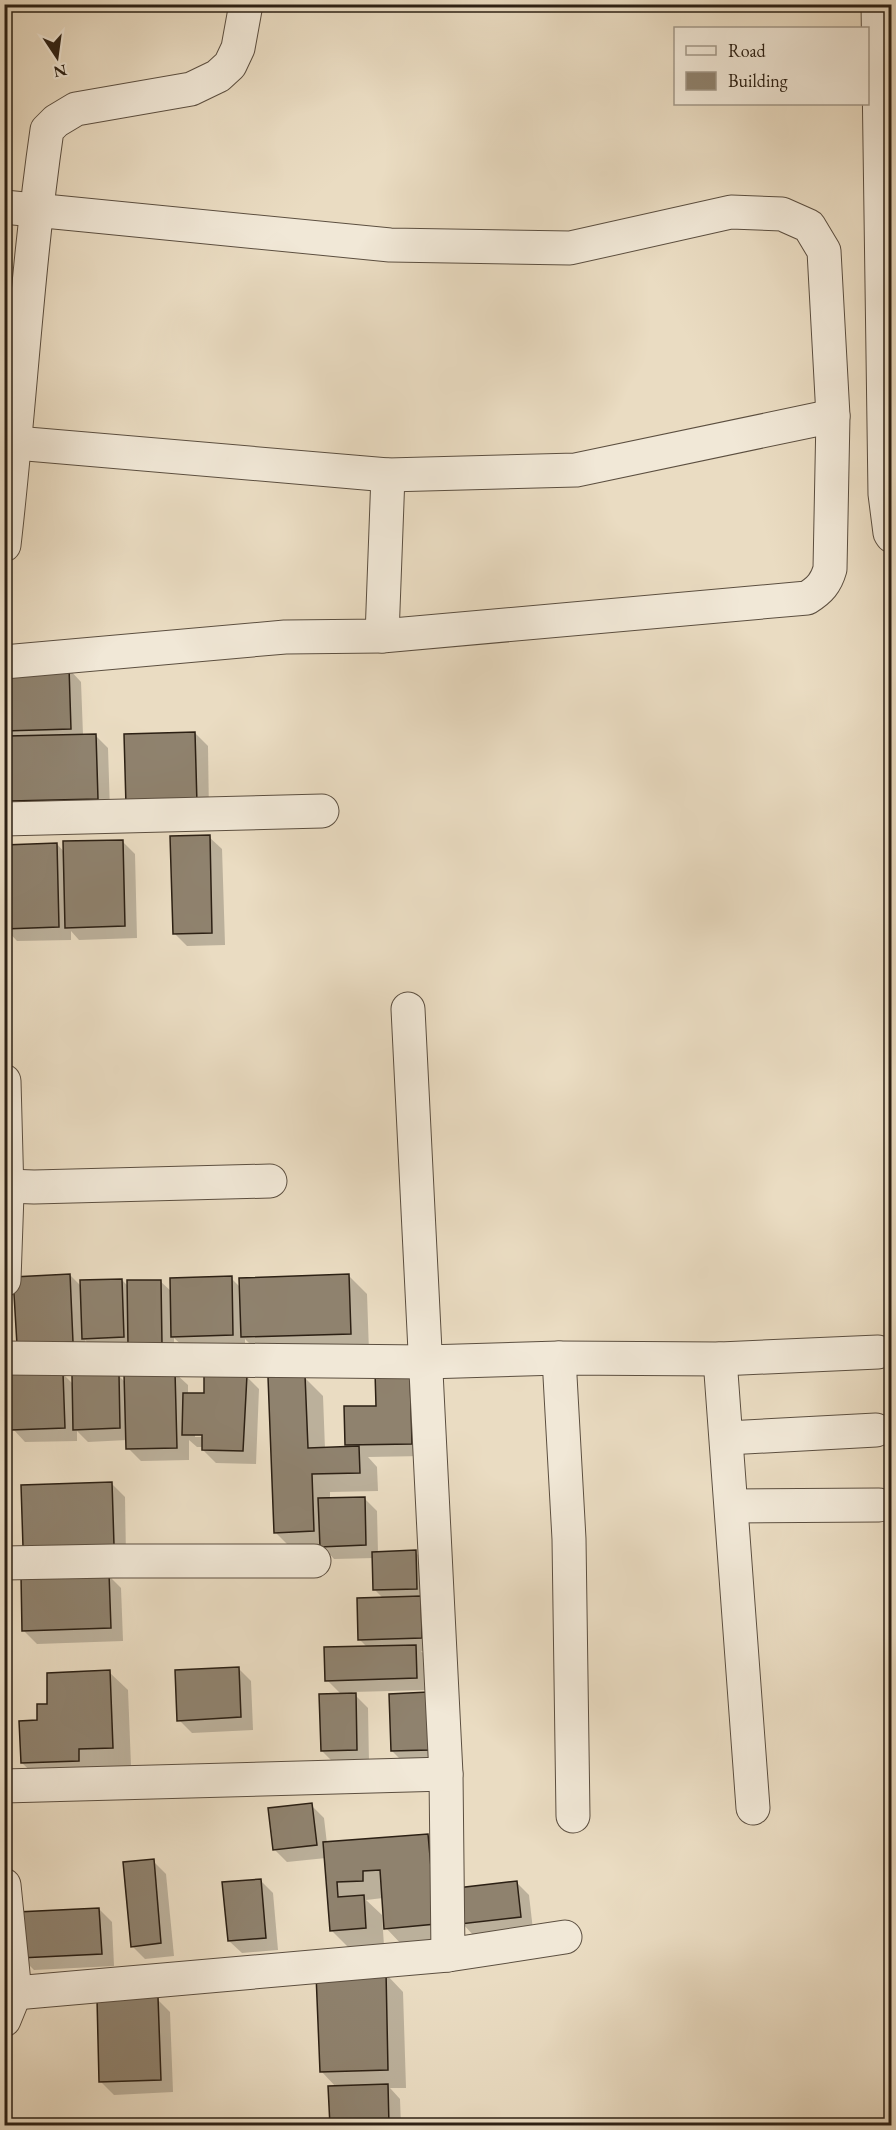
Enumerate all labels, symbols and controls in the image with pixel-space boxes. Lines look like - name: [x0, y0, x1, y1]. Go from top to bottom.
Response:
- north arrow: [27, 27, 87, 87]
- legend: [674, 27, 869, 105]
- text: Road: [728, 39, 767, 62]
- text: N: [52, 59, 69, 83]
- text: Building: [728, 69, 788, 92]

